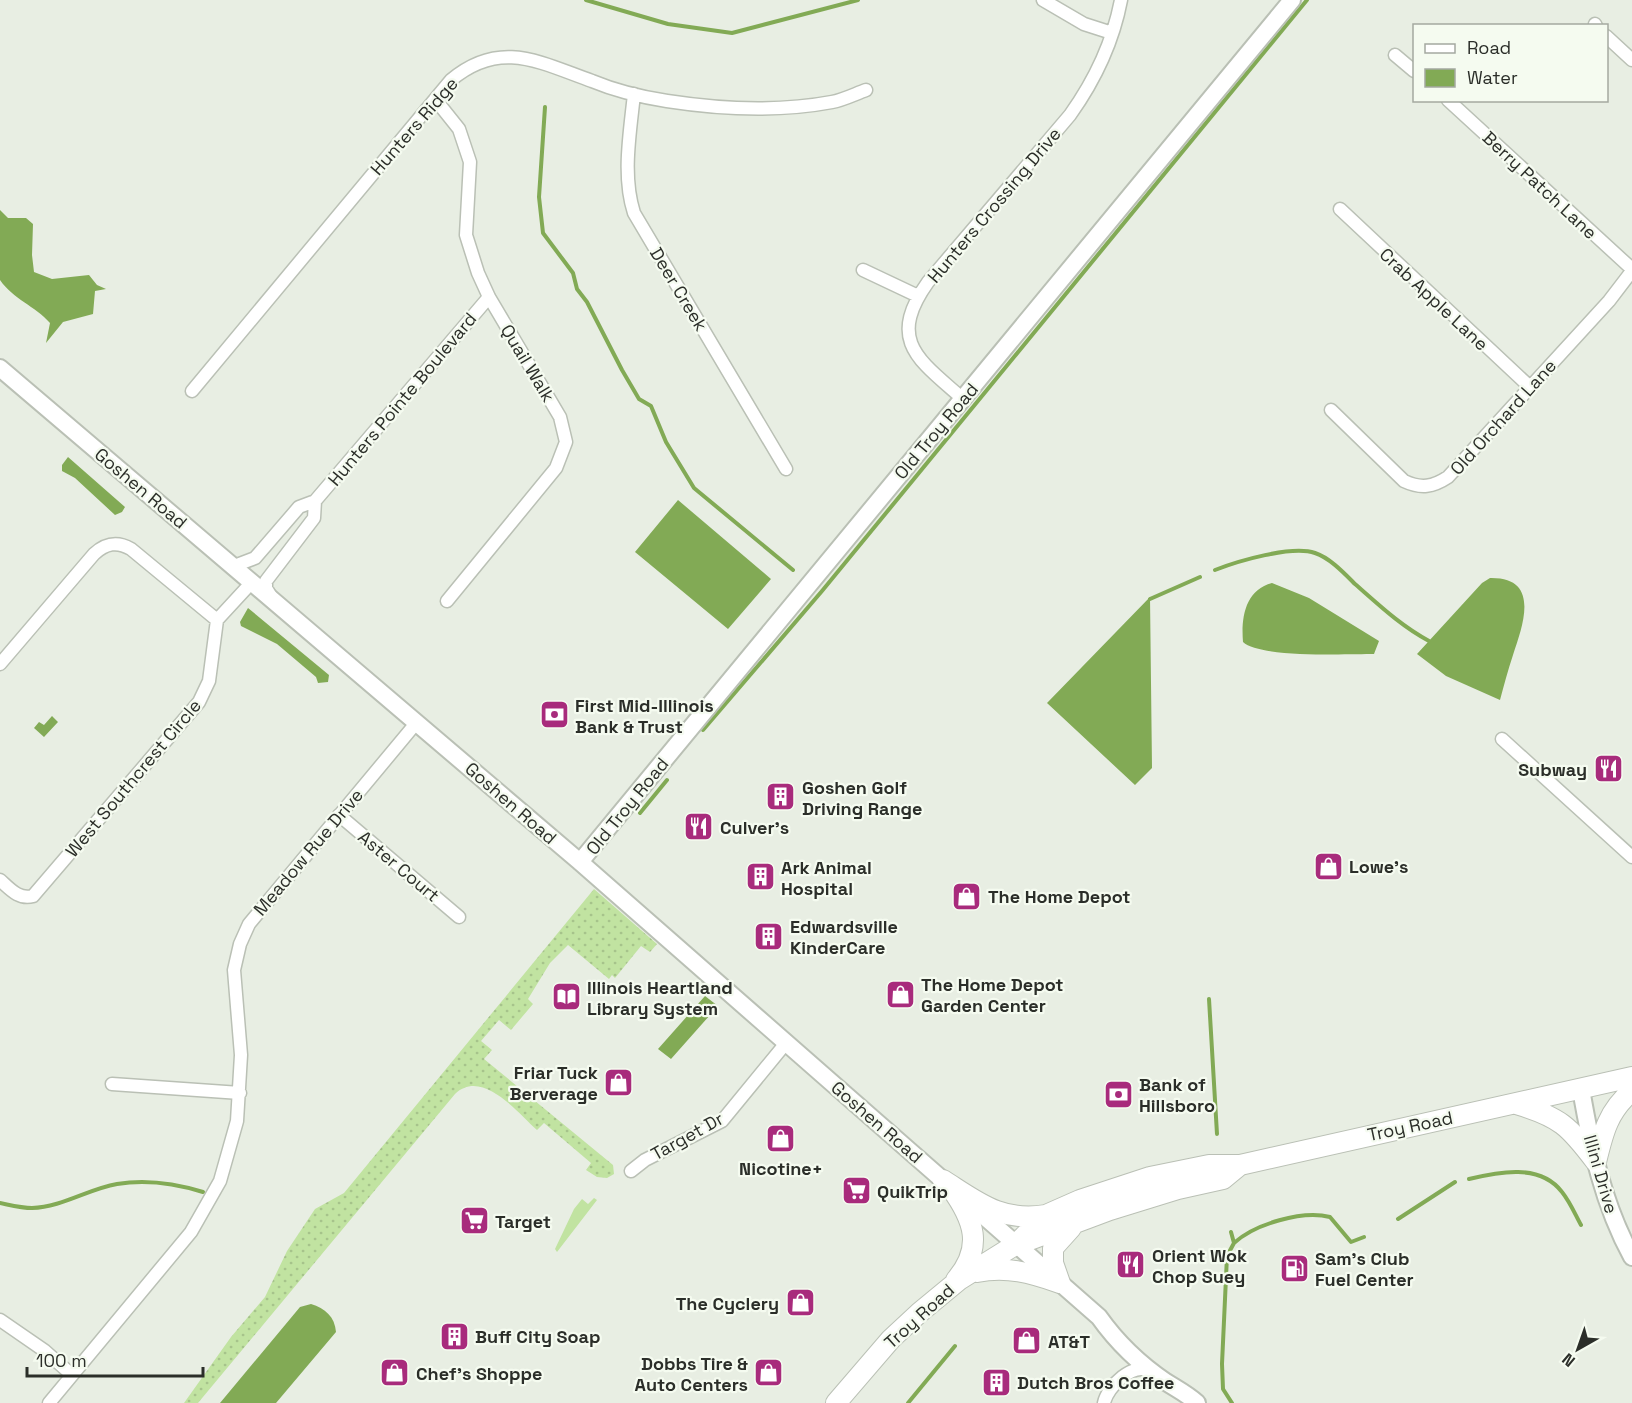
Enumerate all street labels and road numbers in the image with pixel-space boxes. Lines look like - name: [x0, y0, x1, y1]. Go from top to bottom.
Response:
- street label: Hunters Ridge: [365, 72, 463, 180]
- street label: Hunters Crossing Drive: [922, 123, 1066, 287]
- street label: Berry Patch Lane: [1478, 126, 1602, 244]
- street label: Deer Creek: [645, 243, 713, 335]
- street label: Crab Apple Lane: [1375, 243, 1493, 355]
- street label: Hunters Pointe Boulevard: [323, 307, 481, 491]
- street label: Quail Walk: [496, 320, 560, 406]
- street label: Old Orchard Lane: [1445, 354, 1561, 480]
- street label: Old Troy Road: [889, 378, 983, 484]
- street label: Goshen Road: [90, 443, 192, 533]
- street label: West Southcrest Circle: [60, 694, 206, 862]
- street label: Old Troy Road: [581, 753, 673, 859]
- street label: Goshen Road: [460, 757, 562, 849]
- street label: Meadow Rue Drive: [248, 784, 368, 920]
- street label: Aster Court: [354, 825, 444, 907]
- street label: Goshen Road: [826, 1076, 928, 1168]
- street label: Troy Road: [1365, 1106, 1455, 1146]
- street label: Target Dr: [647, 1107, 727, 1165]
- street label: Illini Drive: [1579, 1132, 1623, 1216]
- street label: Troy Road: [879, 1278, 959, 1354]

